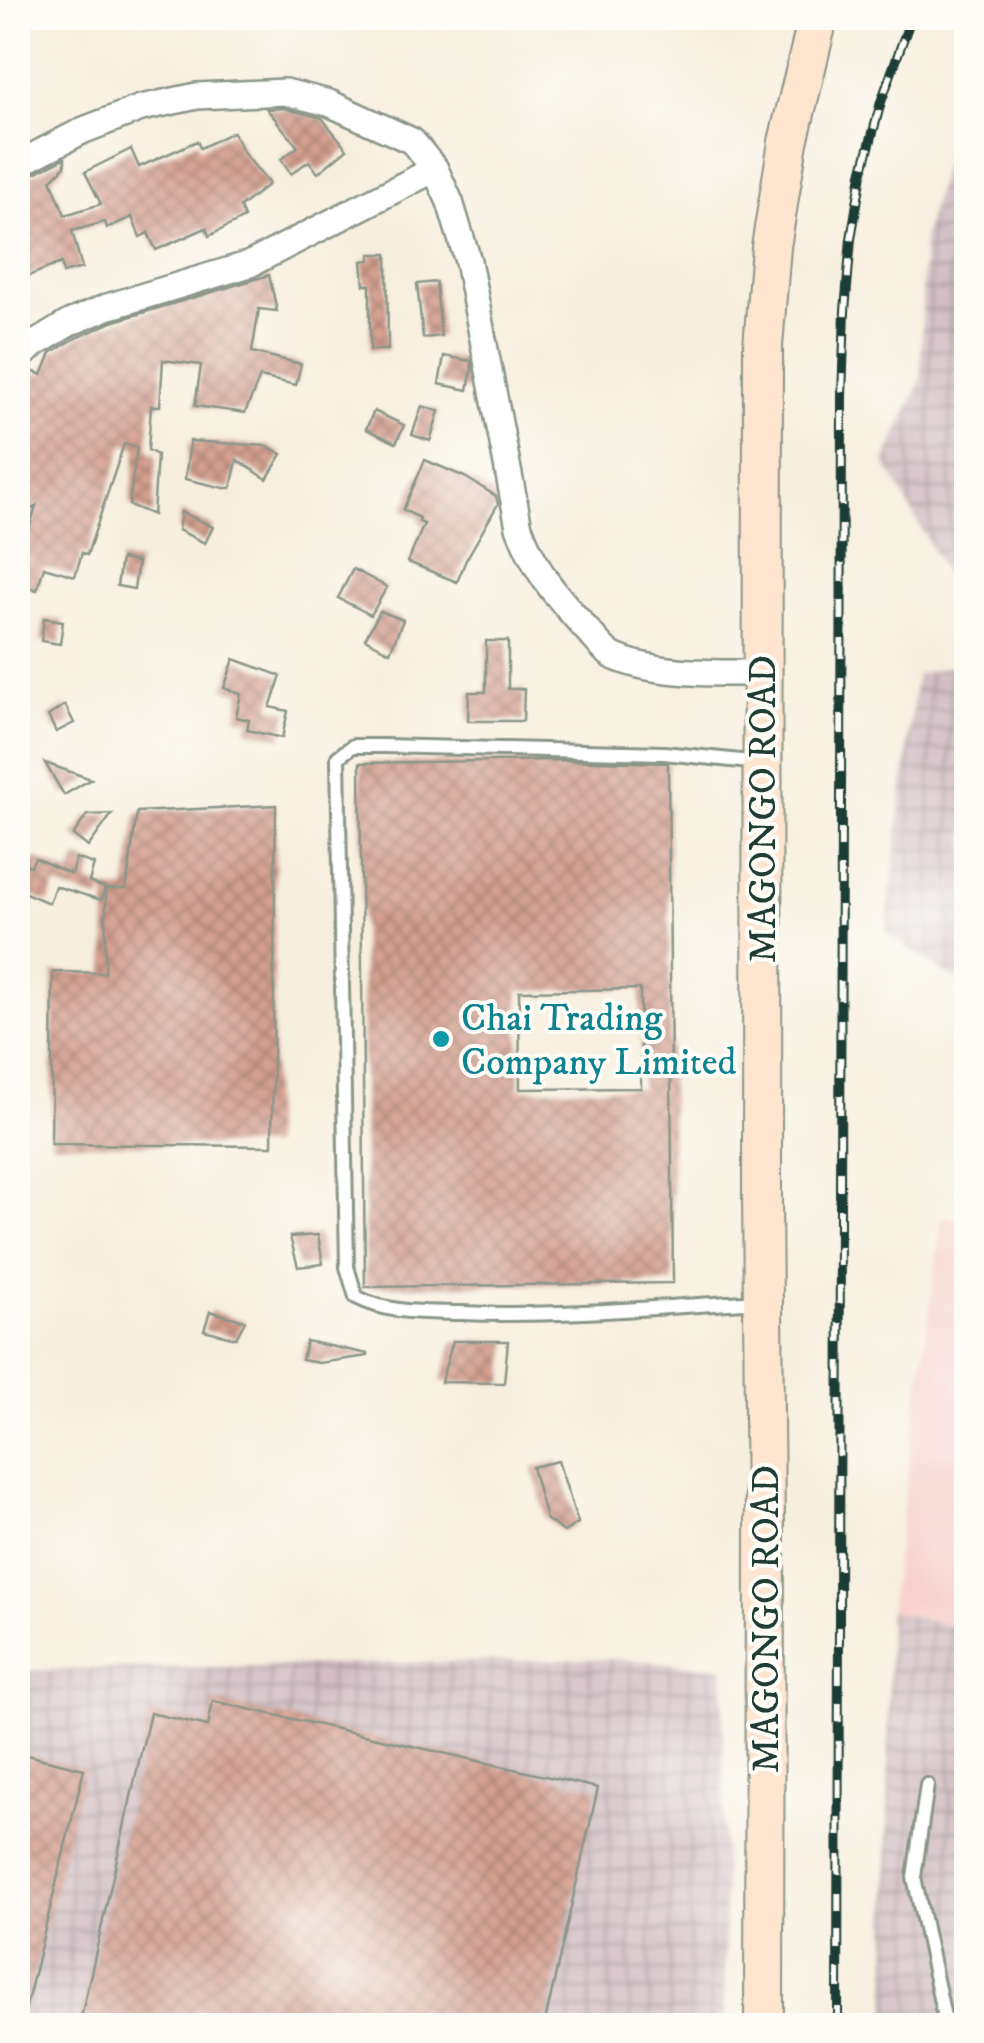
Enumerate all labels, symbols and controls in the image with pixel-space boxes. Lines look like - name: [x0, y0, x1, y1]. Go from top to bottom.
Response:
- street label: MAGONGO ROAD: [740, 655, 788, 963]
- place label: Chai Trading Company Limited: [461, 995, 737, 1087]
- marker: Chai Trading Company Limited: [430, 1028, 452, 1050]
- street label: MAGONGO ROAD: [743, 1465, 791, 1773]

